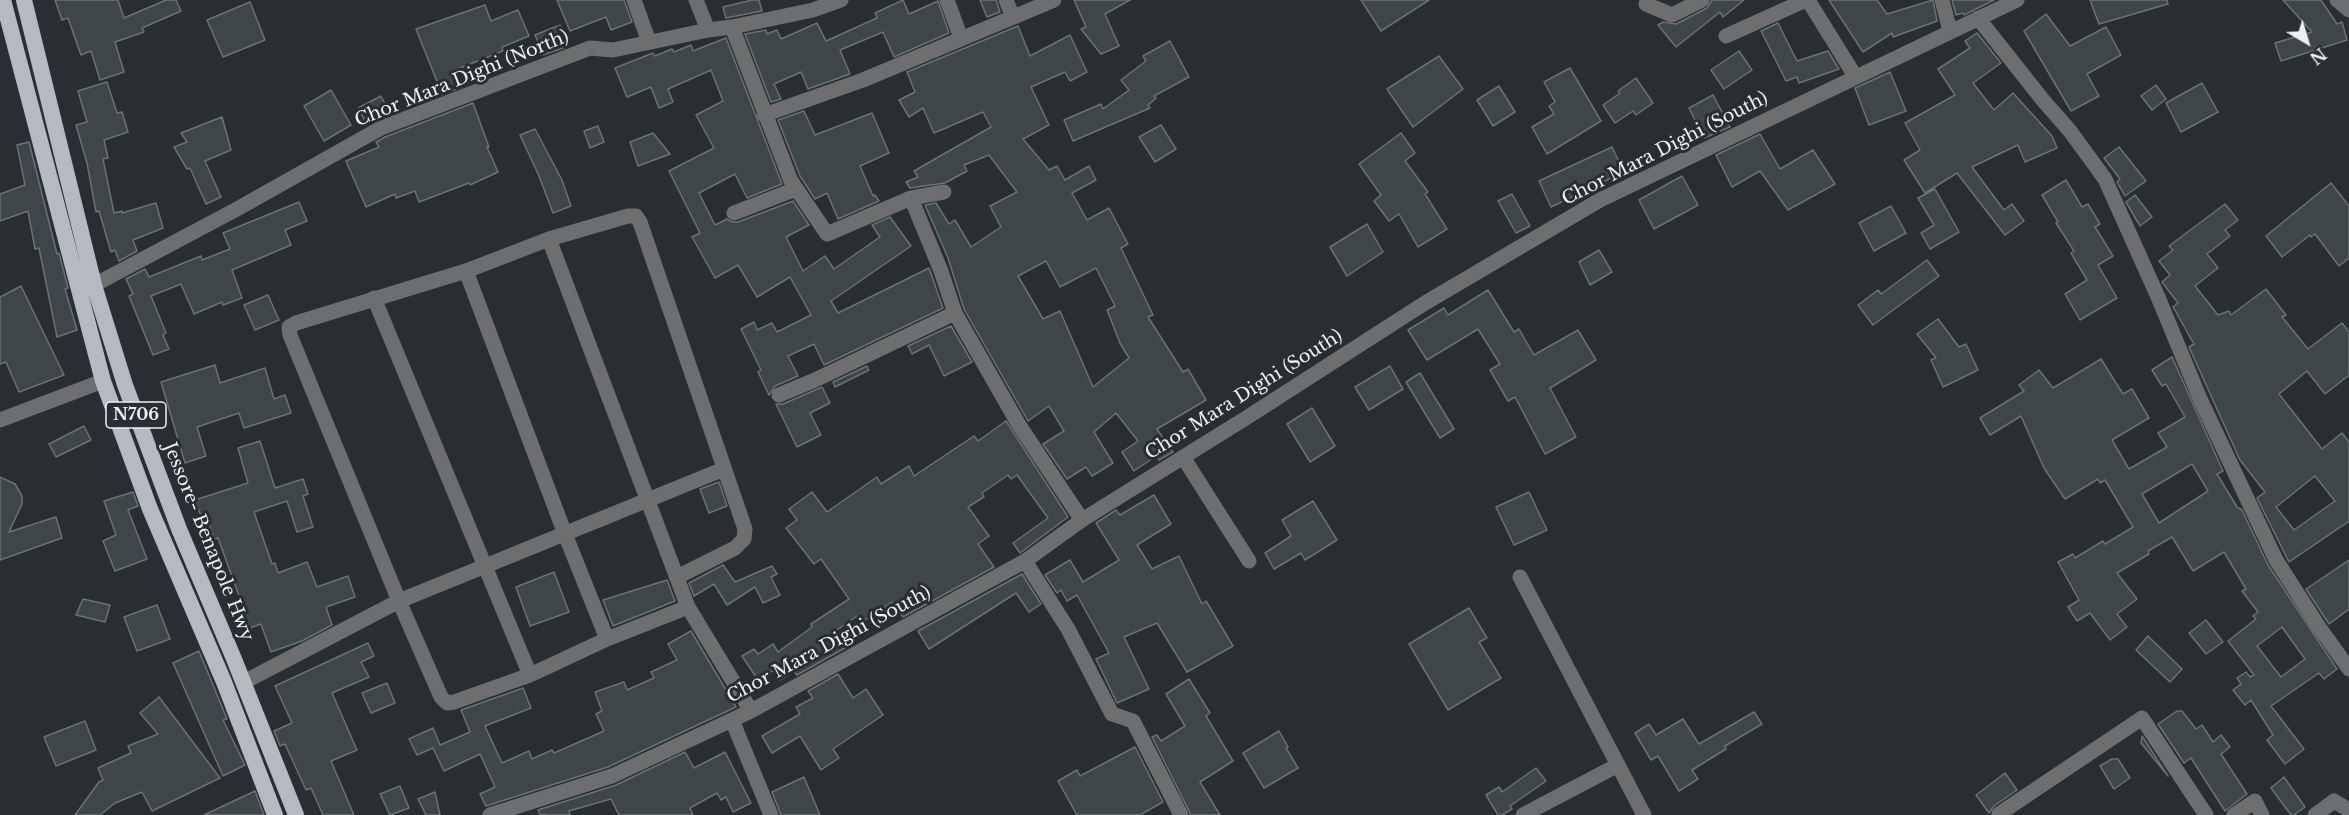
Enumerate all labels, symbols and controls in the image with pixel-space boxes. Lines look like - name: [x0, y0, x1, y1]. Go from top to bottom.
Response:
- north arrow: [2277, 12, 2337, 72]
- street label: Chor Mara Dighi (North): [352, 26, 572, 132]
- text: N: [2306, 44, 2330, 69]
- street label: Chor Mara Dighi (South): [1558, 88, 1772, 210]
- street label: Chor Mara Dighi (South): [1142, 325, 1346, 465]
- road number: N706: [106, 402, 166, 428]
- street label: Jessore- Benapole Hwy: [158, 440, 258, 644]
- street label: Chor Mara Dighi (South): [723, 582, 935, 708]

